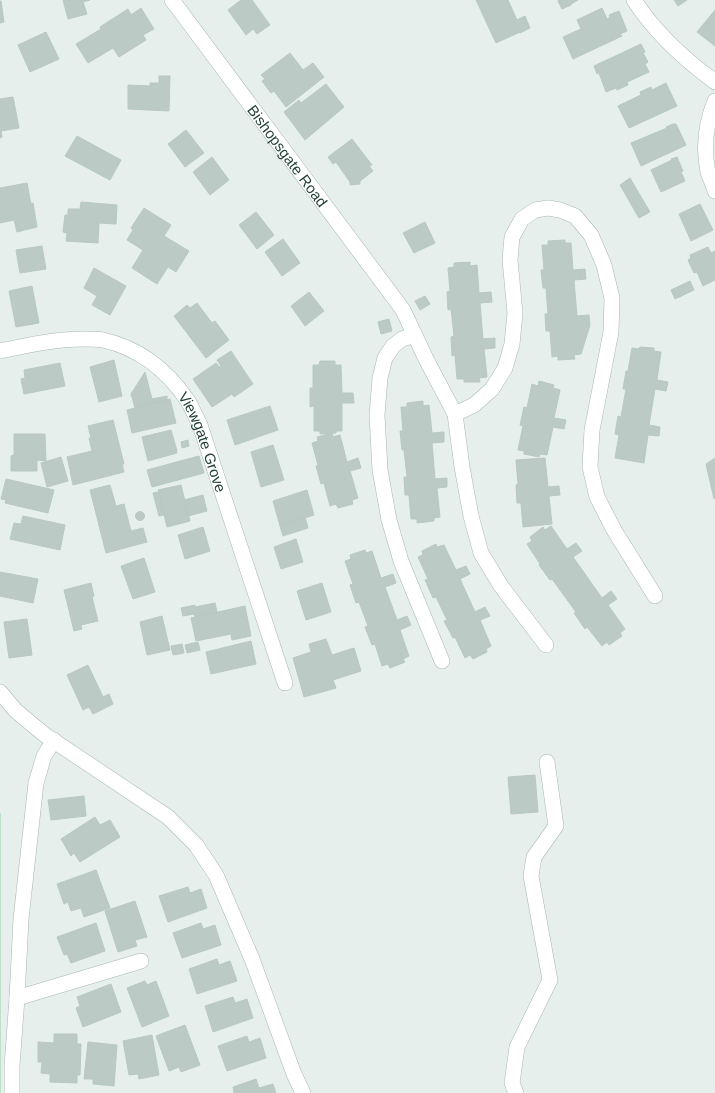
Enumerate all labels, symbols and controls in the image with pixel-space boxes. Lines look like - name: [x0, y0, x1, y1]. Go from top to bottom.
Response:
- street label: Bishopsgate Road: [244, 101, 331, 210]
- street label: Viewgate Grove: [176, 388, 230, 494]

